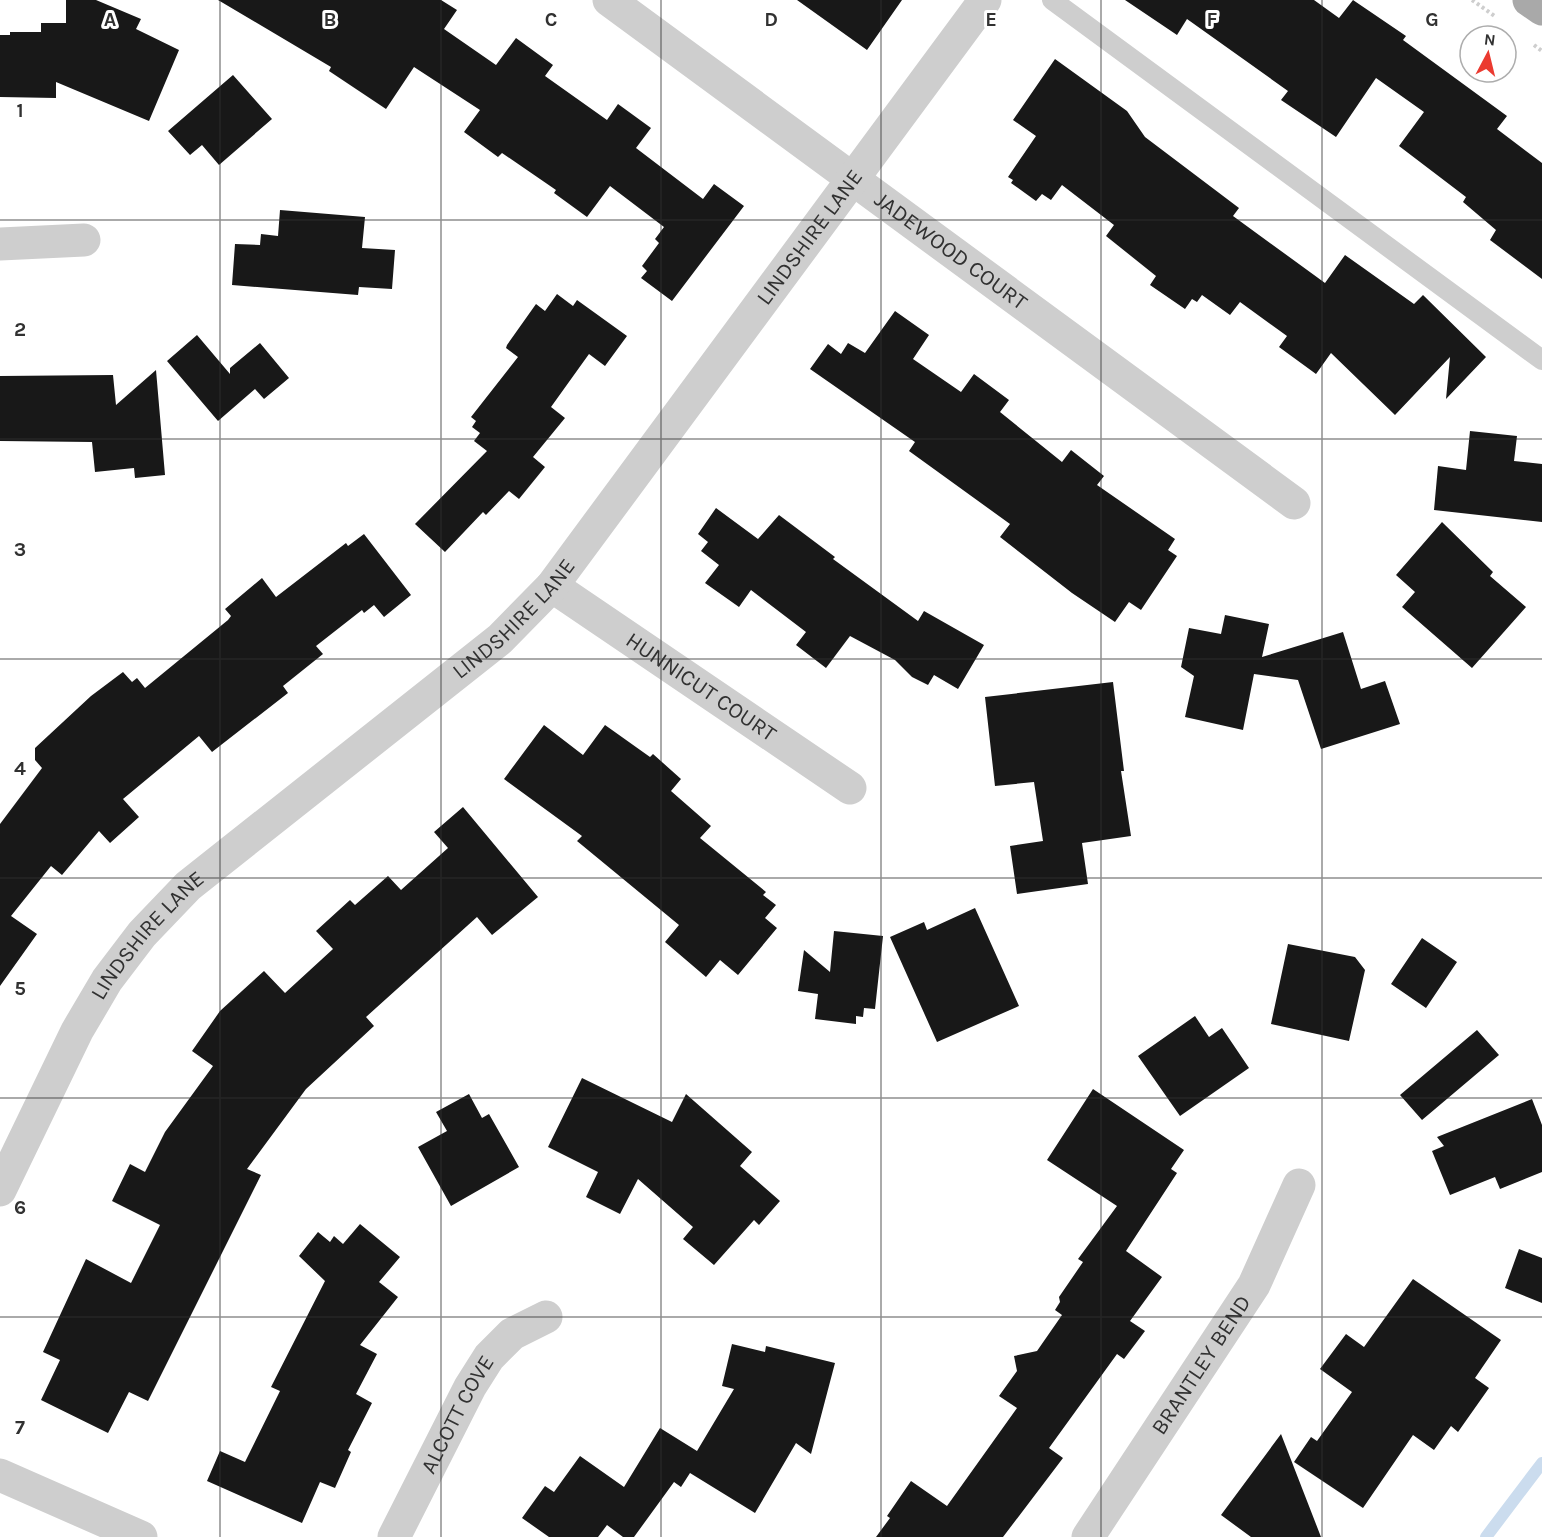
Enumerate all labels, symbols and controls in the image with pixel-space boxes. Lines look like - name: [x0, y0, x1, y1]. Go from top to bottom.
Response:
- text: A: [104, 8, 117, 31]
- text: B: [324, 8, 336, 31]
- text: C: [545, 8, 557, 31]
- text: D: [764, 8, 778, 31]
- text: E: [985, 8, 997, 31]
- text: F: [1207, 8, 1218, 31]
- text: G: [1425, 8, 1439, 31]
- north arrow: [1458, 24, 1518, 84]
- text: N: [1483, 29, 1497, 50]
- text: 1: [16, 99, 24, 122]
- street label: LINDSHIRE LANE: [751, 164, 868, 310]
- street label: JADEWOOD COURT: [869, 186, 1032, 316]
- text: 2: [14, 318, 26, 341]
- text: 3: [14, 538, 26, 561]
- street label: LINDSHIRE LANE: [447, 554, 581, 685]
- street label: HUNNICUT COURT: [621, 627, 781, 747]
- text: 4: [14, 757, 26, 780]
- street label: LINDSHIRE LANE: [85, 865, 209, 1004]
- text: 5: [14, 977, 26, 1000]
- text: 6: [14, 1196, 26, 1219]
- street label: BRANTLEY BEND: [1146, 1290, 1257, 1440]
- street label: ALCOTT COVE: [415, 1351, 500, 1478]
- text: 7: [15, 1416, 25, 1439]

